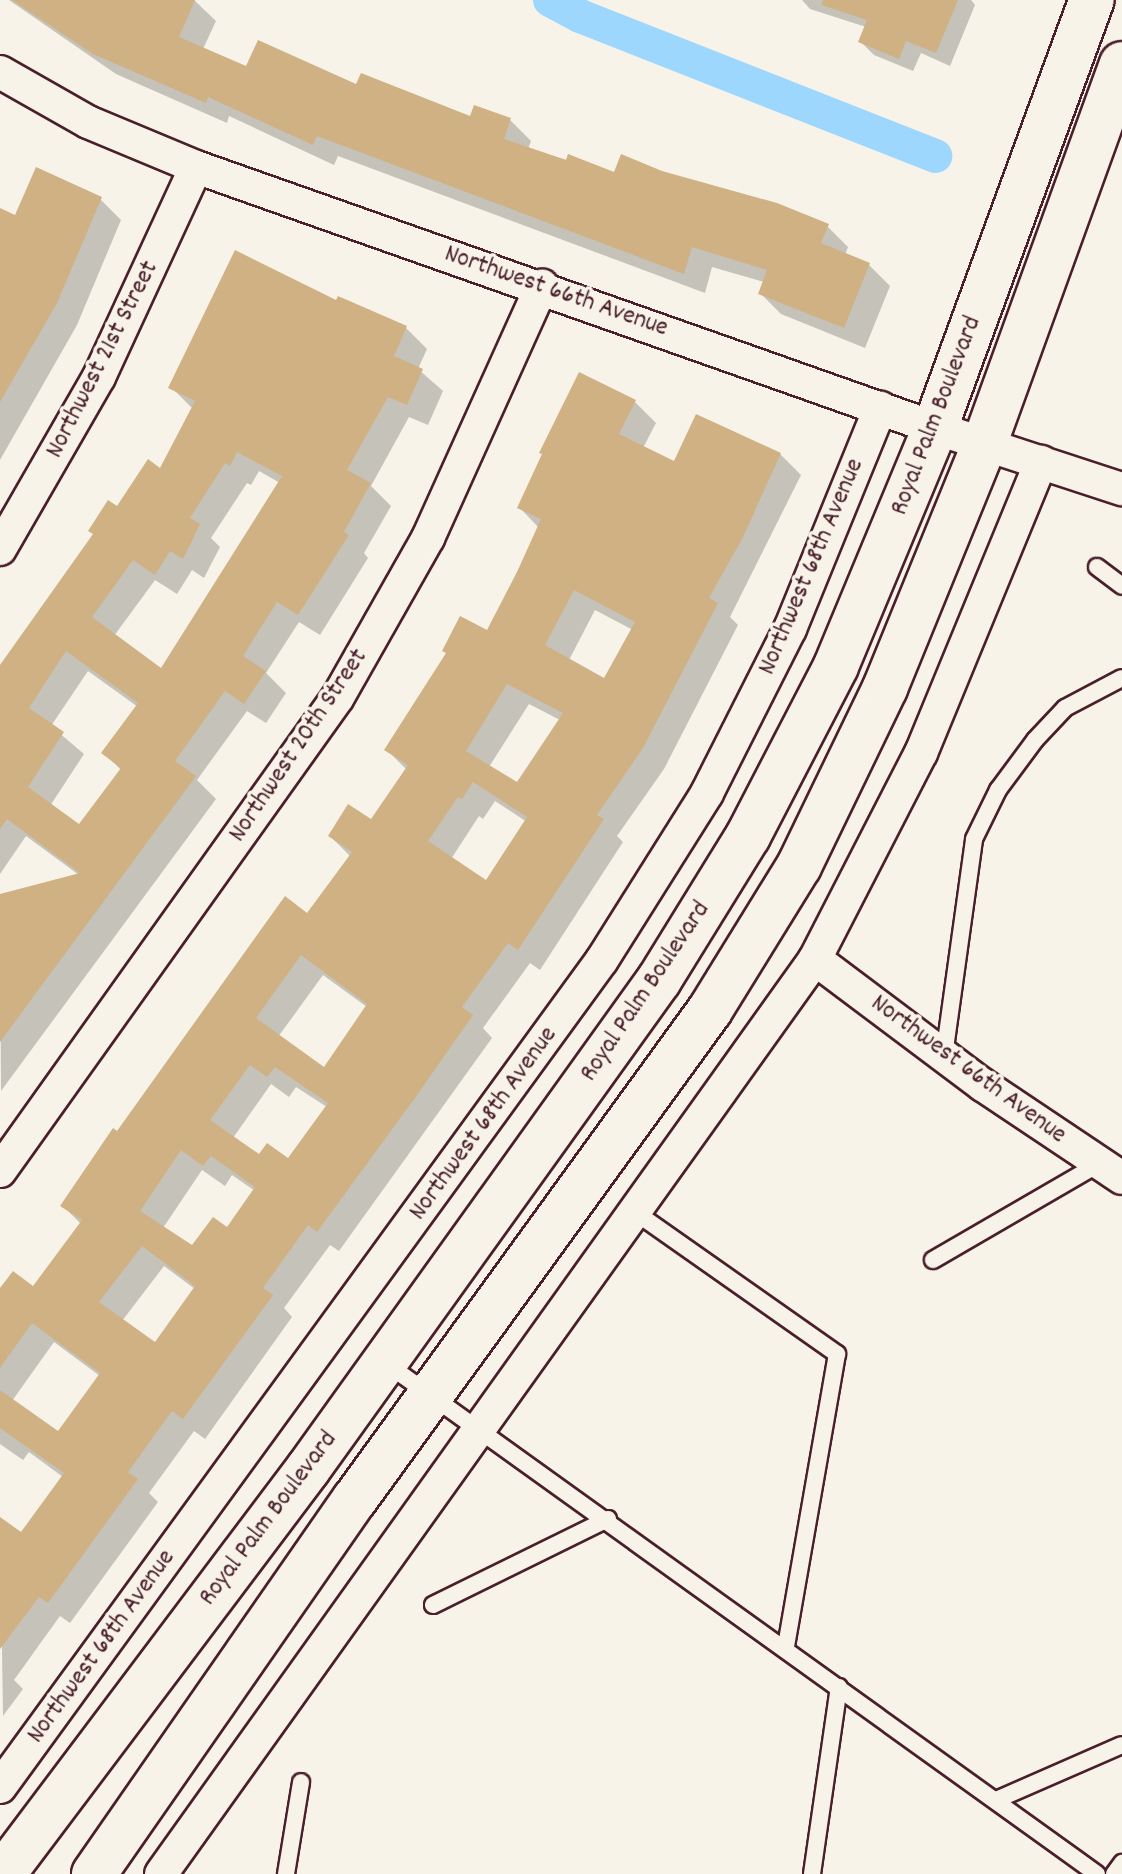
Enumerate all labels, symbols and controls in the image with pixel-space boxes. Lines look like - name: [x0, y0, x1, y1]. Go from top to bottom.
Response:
- street label: Northwest 66th Avenue: [440, 239, 672, 345]
- street label: Northwest 21st Street: [40, 256, 166, 464]
- street label: Royal Palm Boulevard: [885, 312, 989, 520]
- street label: Northwest 68th Avenue: [752, 454, 872, 680]
- street label: Northwest 20th Street: [223, 643, 375, 849]
- street label: Royal Palm Boulevard: [574, 896, 718, 1088]
- street label: Northwest 66th Avenue: [864, 989, 1072, 1151]
- street label: Northwest 68th Avenue: [403, 1021, 565, 1227]
- street label: Royal Palm Boulevard: [193, 1425, 345, 1613]
- street label: Northwest 68th Avenue: [21, 1544, 183, 1750]

